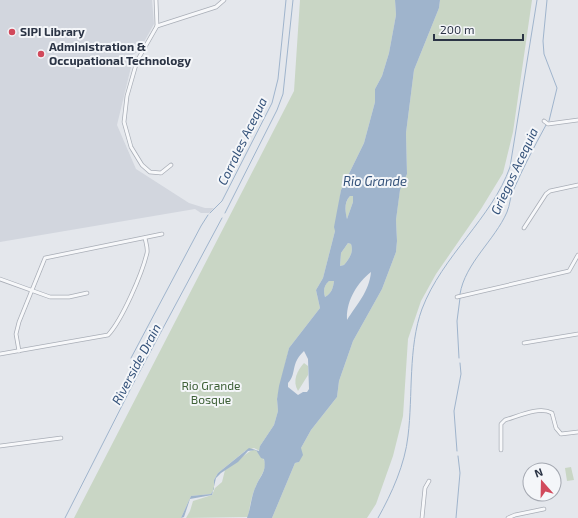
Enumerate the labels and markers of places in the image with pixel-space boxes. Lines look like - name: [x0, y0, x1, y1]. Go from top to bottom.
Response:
- place label: SIPI Library: [20, 24, 85, 39]
- marker: SIPI Library: [7, 27, 17, 37]
- place label: Administration & Occupational Technology: [49, 39, 191, 68]
- marker: Administration & Occupational Technology: [36, 49, 46, 59]

